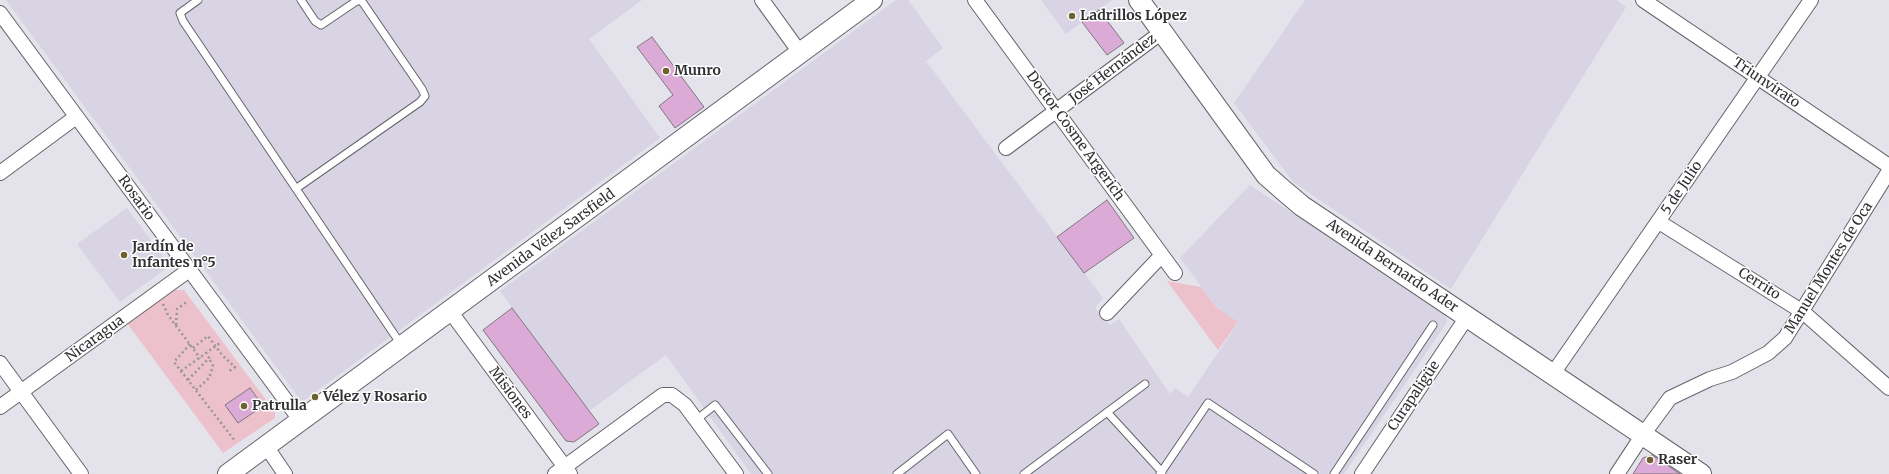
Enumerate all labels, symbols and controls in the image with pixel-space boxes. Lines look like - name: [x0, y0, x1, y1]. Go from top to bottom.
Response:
- place label: Ladrillos López: [1080, 8, 1187, 24]
- marker: Ladrillos López: [1067, 11, 1077, 21]
- street label: José Hernández: [1066, 31, 1160, 107]
- street label: Triunvirato: [1729, 54, 1803, 112]
- place label: Munro: [674, 63, 721, 79]
- marker: Munro: [661, 66, 671, 76]
- street label: Doctor Cosme Argerich: [1022, 68, 1128, 204]
- street label: 5 de Julio: [1658, 158, 1706, 218]
- street label: Rosario: [114, 172, 158, 224]
- street label: Avenida Vélez Sarsfield: [484, 186, 618, 290]
- street label: Manuel Montes de Oca: [1782, 199, 1876, 337]
- street label: Avenida Bernardo Ader: [1323, 216, 1461, 316]
- place label: Jardín de Infantes n°5: [132, 239, 216, 272]
- marker: Jardín de Infantes n°5: [119, 250, 129, 260]
- street label: Cerrito: [1735, 265, 1783, 303]
- street label: Nicaragua: [62, 312, 128, 366]
- street label: Curapaligüe: [1384, 358, 1444, 434]
- street label: Misiones: [485, 363, 535, 423]
- place label: Vélez y Rosario: [323, 389, 427, 405]
- marker: Vélez y Rosario: [310, 392, 320, 402]
- place label: Patrulla: [252, 398, 307, 414]
- marker: Patrulla: [239, 401, 249, 411]
- place label: Raser: [1658, 452, 1697, 468]
- marker: Raser: [1645, 455, 1655, 465]

